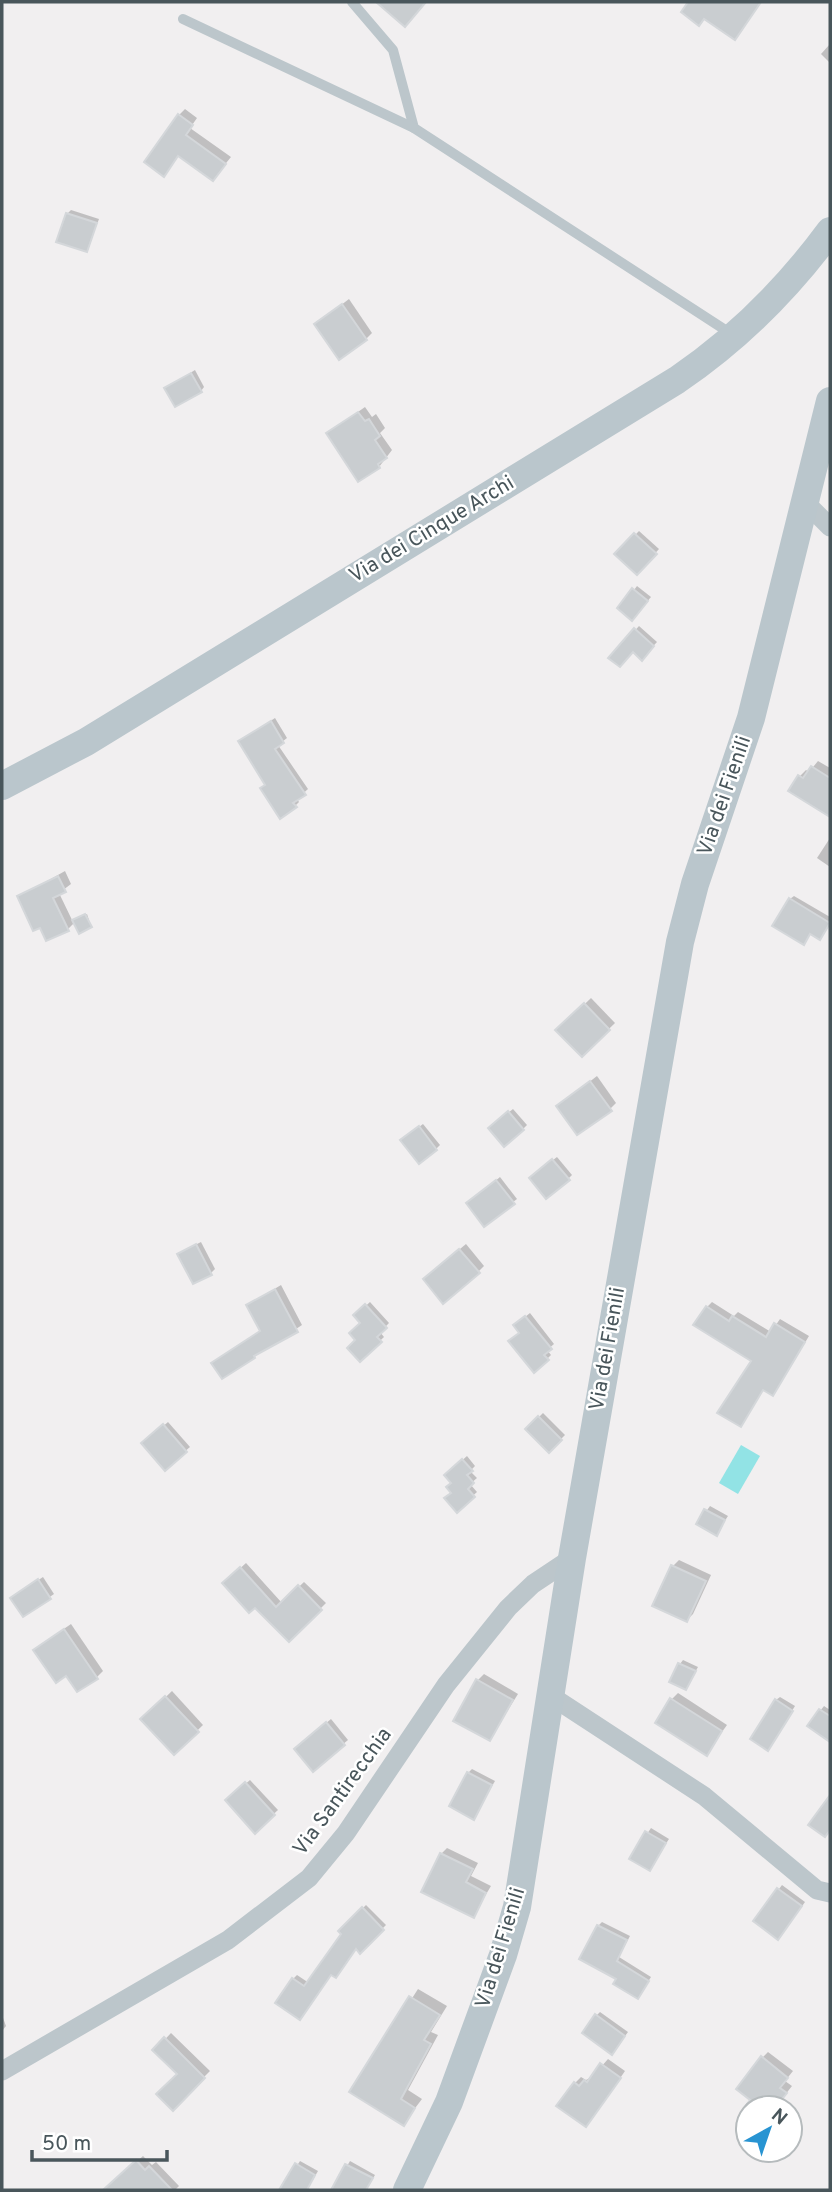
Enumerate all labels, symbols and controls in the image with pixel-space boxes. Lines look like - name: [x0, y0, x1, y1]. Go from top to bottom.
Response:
- street label: Via dei Cinque Archi: [345, 470, 519, 590]
- street label: Via dei Fienili: [692, 733, 758, 859]
- street label: Via dei Fienili: [584, 1285, 632, 1413]
- street label: Via Santirecchia: [287, 1723, 399, 1861]
- street label: Via dei Fienili: [470, 1884, 532, 2012]
- north arrow: [734, 2094, 804, 2164]
- text: N: [766, 2104, 792, 2131]
- scale bar: [32, 2118, 166, 2162]
- text: 50 m: [42, 2131, 91, 2158]

